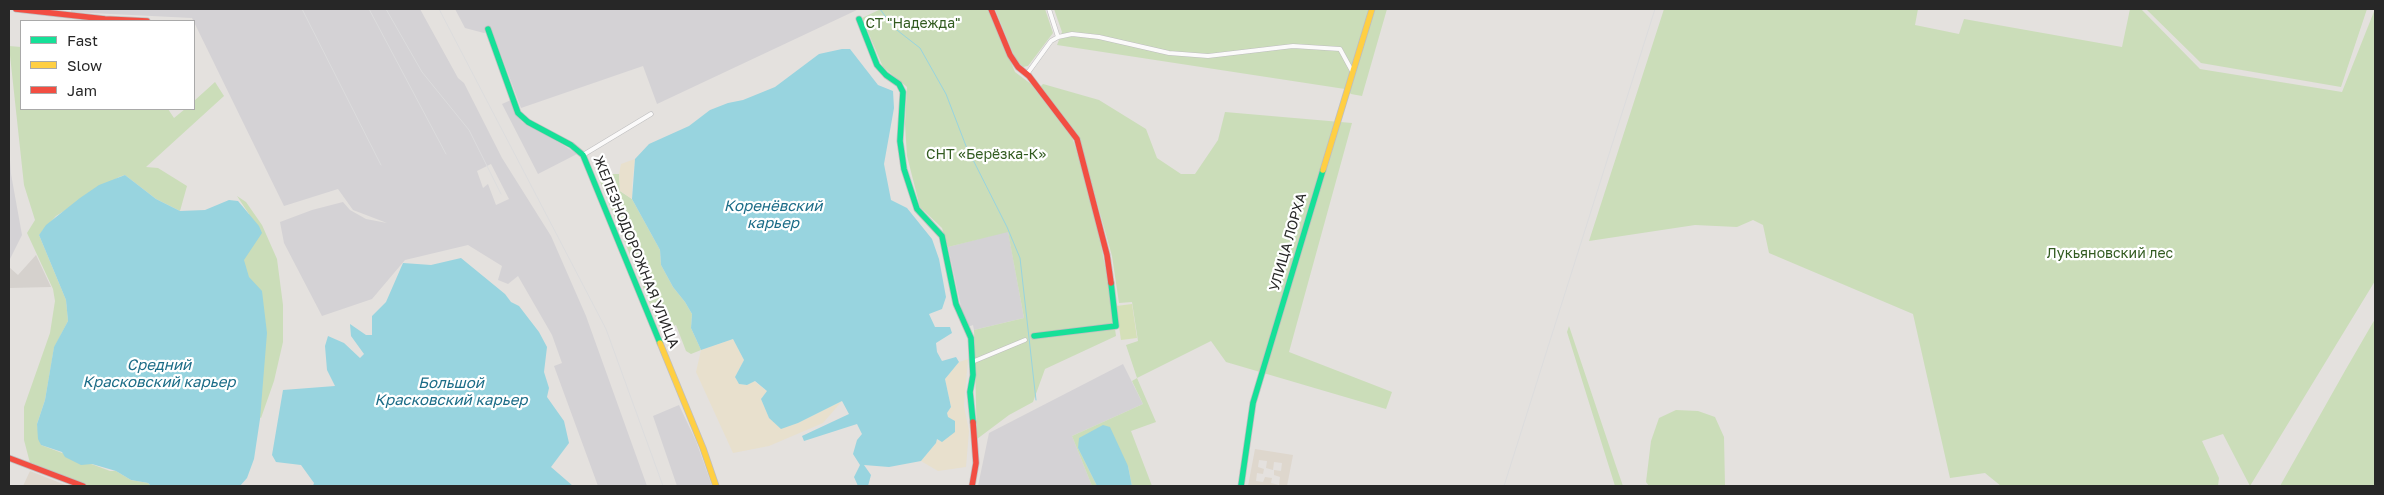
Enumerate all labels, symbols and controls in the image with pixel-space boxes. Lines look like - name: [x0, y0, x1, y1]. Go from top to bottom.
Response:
- park label: СТ "Надежда": [866, 16, 960, 32]
- legend: [20, 20, 195, 110]
- text: Fast: [67, 31, 98, 49]
- text: Slow: [67, 56, 102, 74]
- text: Jam: [67, 81, 97, 99]
- park label: СНТ «Берёзка-К»: [926, 147, 1046, 163]
- street label: ЖЕЛЕЗНОДОРОЖНАЯ УЛИЦА: [590, 153, 682, 351]
- street label: УЛИЦА ЛОРХА: [1266, 191, 1310, 293]
- water label: Коренёвский карьер: [724, 197, 822, 232]
- park label: Лукьяновский лес: [2047, 246, 2173, 262]
- water label: Средний Красковский карьер: [82, 356, 236, 391]
- water label: Большой Красковский карьер: [374, 374, 528, 409]

